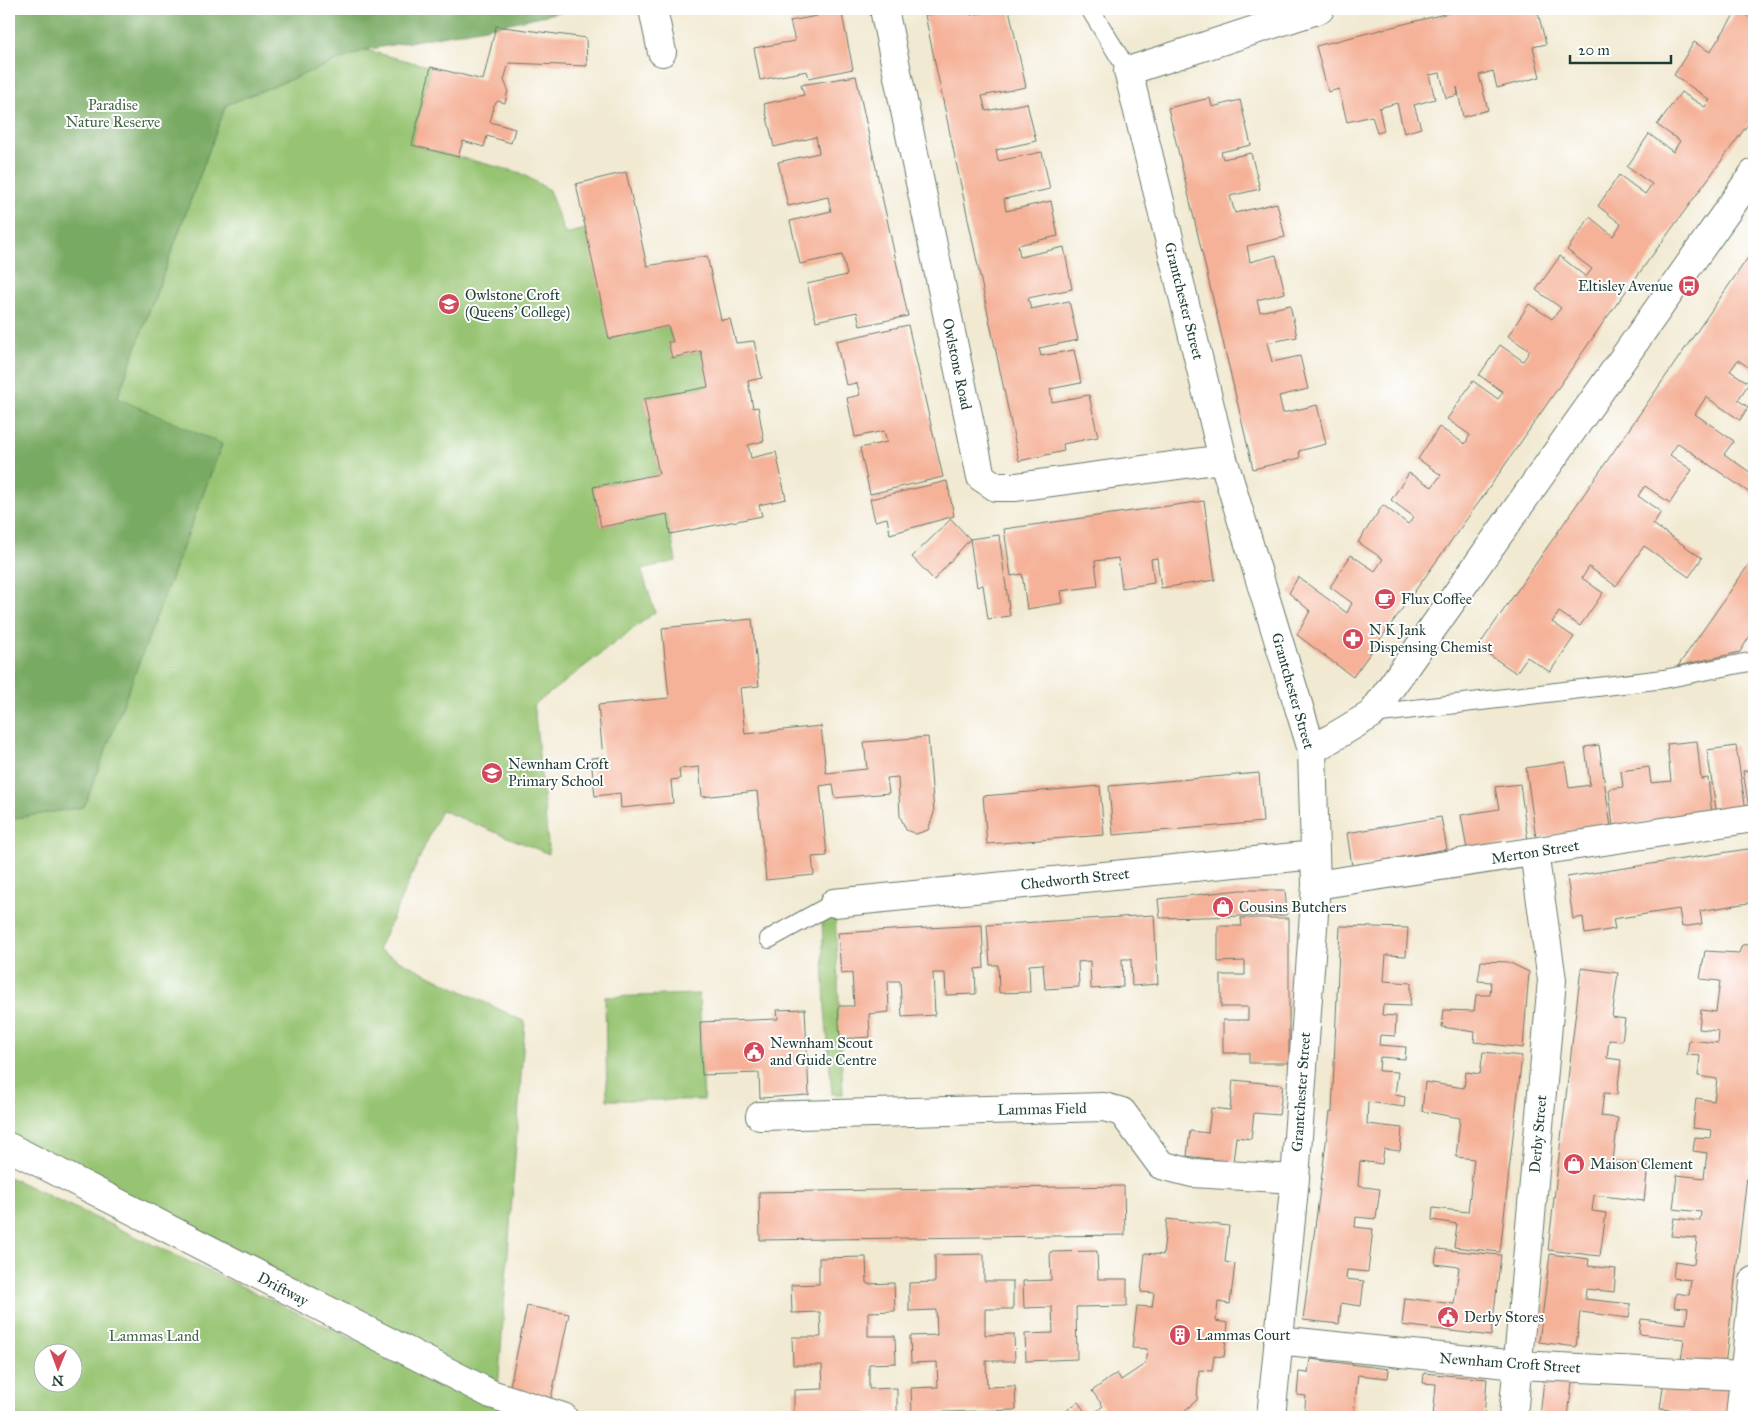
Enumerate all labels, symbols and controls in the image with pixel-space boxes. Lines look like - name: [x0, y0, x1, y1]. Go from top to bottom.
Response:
- scale bar: [1570, 32, 1672, 64]
- text: 20 m: [1578, 41, 1610, 59]
- park label: Paradise Nature Reserve: [66, 96, 160, 131]
- street label: Grantchester Street: [1161, 240, 1207, 362]
- bus stop icon: Eltisley Avenue: [1677, 274, 1701, 298]
- place label: Eltisley Avenue: [1578, 277, 1673, 295]
- place label: Owlstone Croft (Queens' College): [465, 286, 570, 322]
- school or university icon: Owlstone Croft (Queens' College): [437, 292, 461, 316]
- street label: Owlstone Road: [939, 317, 976, 412]
- cafe icon: Flux Coffee: [1373, 587, 1397, 611]
- place label: Flux Coffee: [1401, 590, 1472, 608]
- place label: N K Jank Dispensing Chemist: [1369, 621, 1493, 656]
- pharmacy icon: N K Jank Dispensing Chemist: [1341, 627, 1365, 651]
- street label: Grantchester Street: [1268, 631, 1318, 752]
- place label: Newnham Croft Primary School: [508, 755, 610, 790]
- school or university icon: Newnham Croft Primary School: [480, 761, 504, 785]
- street label: Merton Street: [1490, 836, 1581, 868]
- street label: Chedworth Street: [1020, 864, 1131, 894]
- shop icon: Cousins Butchers: [1211, 895, 1235, 919]
- place label: Cousins Butchers: [1239, 898, 1346, 916]
- street label: Grantchester Street: [1288, 1031, 1314, 1153]
- place label: Newnham Scout and Guide Centre: [770, 1034, 877, 1069]
- public building icon: Newnham Scout and Guide Centre: [742, 1040, 766, 1064]
- street label: Derby Street: [1526, 1094, 1550, 1174]
- street label: Lammas Field: [997, 1099, 1087, 1119]
- shop icon: Maison Clement: [1562, 1152, 1586, 1176]
- place label: Maison Clement: [1590, 1155, 1694, 1173]
- street label: Driftway: [255, 1268, 312, 1310]
- public building icon: Derby Stores: [1436, 1305, 1460, 1329]
- place label: Derby Stores: [1464, 1308, 1544, 1326]
- building icon: Lammas Court: [1168, 1323, 1192, 1347]
- place label: Lammas Court: [1196, 1326, 1291, 1344]
- park label: Lammas Land: [109, 1327, 200, 1345]
- north arrow: [32, 1344, 82, 1394]
- street label: Newnham Croft Street: [1439, 1349, 1582, 1377]
- text: N: [52, 1372, 64, 1389]

